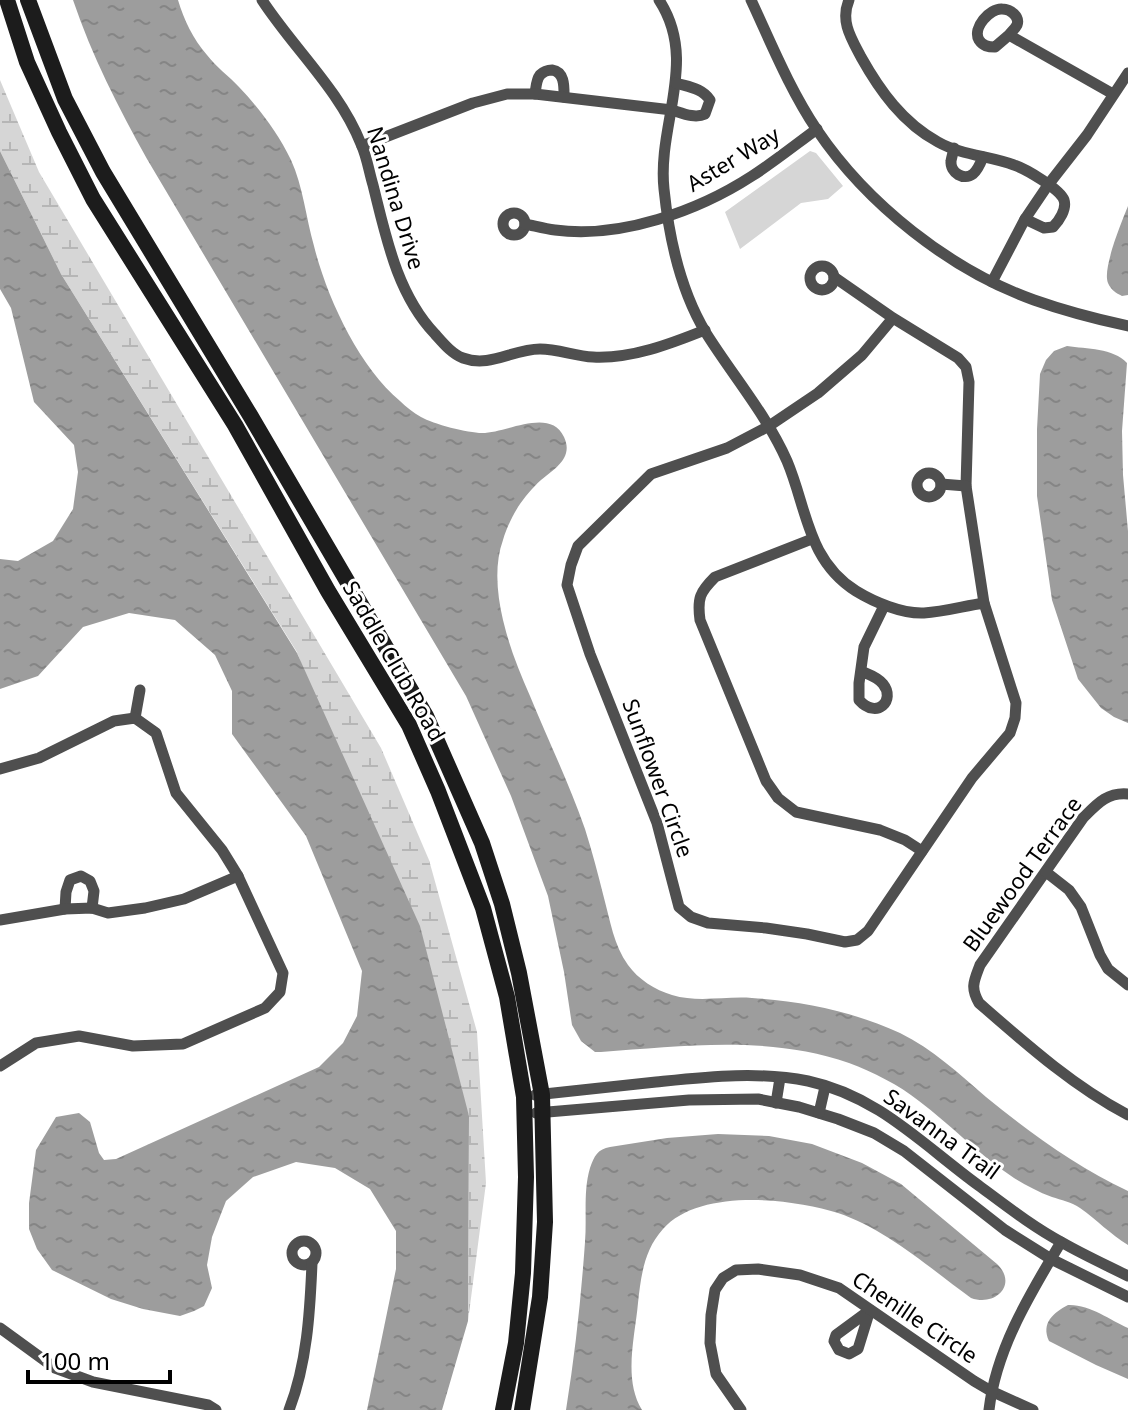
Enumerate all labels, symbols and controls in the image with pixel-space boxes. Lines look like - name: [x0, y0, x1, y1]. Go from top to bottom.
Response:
- street label: Aster Way: [680, 118, 785, 198]
- street label: Nandina Drive: [361, 123, 433, 273]
- street label: Saddle Club Road: [337, 575, 453, 746]
- street label: Sunflower Circle: [616, 694, 702, 861]
- street label: Bluewood Terrace: [955, 790, 1088, 957]
- street label: Savanna Trail: [878, 1081, 1007, 1185]
- street label: Chenille Circle: [847, 1263, 984, 1369]
- scale bar: [28, 1334, 170, 1384]
- text: 100 m: [40, 1344, 110, 1377]

